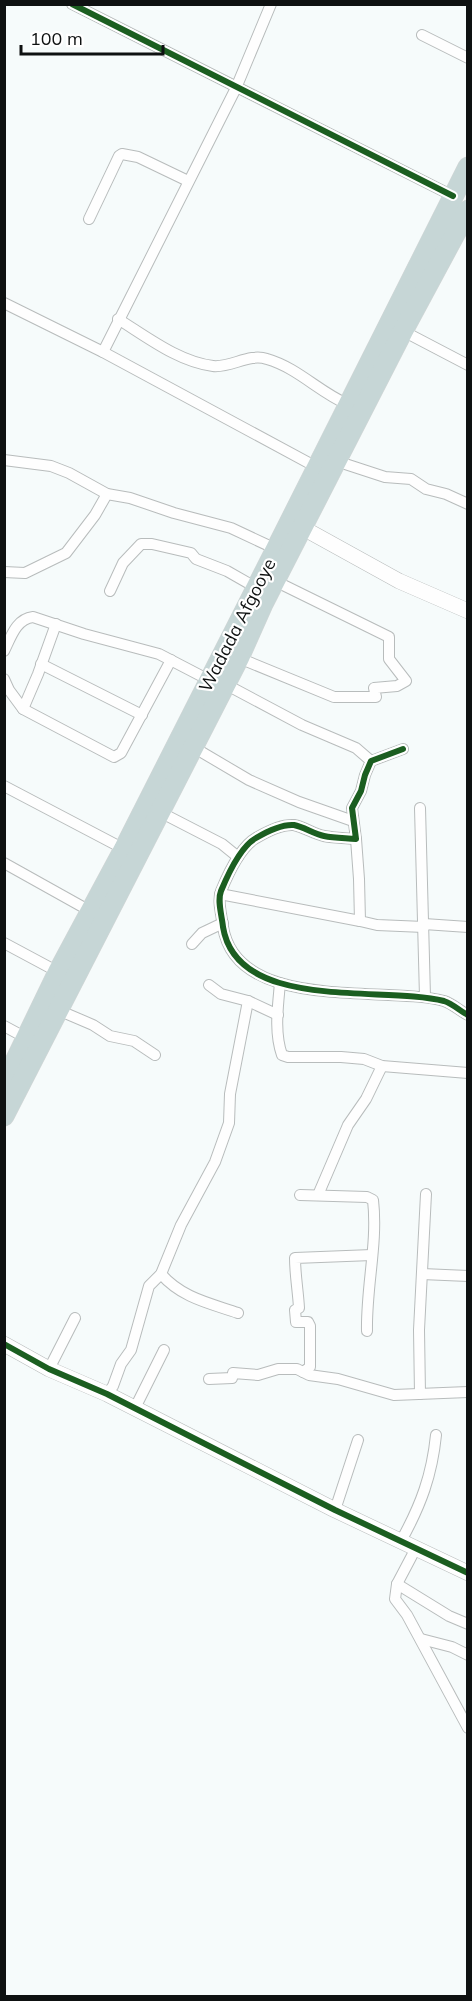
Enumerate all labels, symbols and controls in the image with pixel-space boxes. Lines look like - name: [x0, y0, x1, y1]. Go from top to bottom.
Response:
- scale bar: [21, 18, 164, 56]
- text: 100 m: [30, 27, 83, 50]
- street label: Wadada Afgooye: [193, 554, 281, 696]

